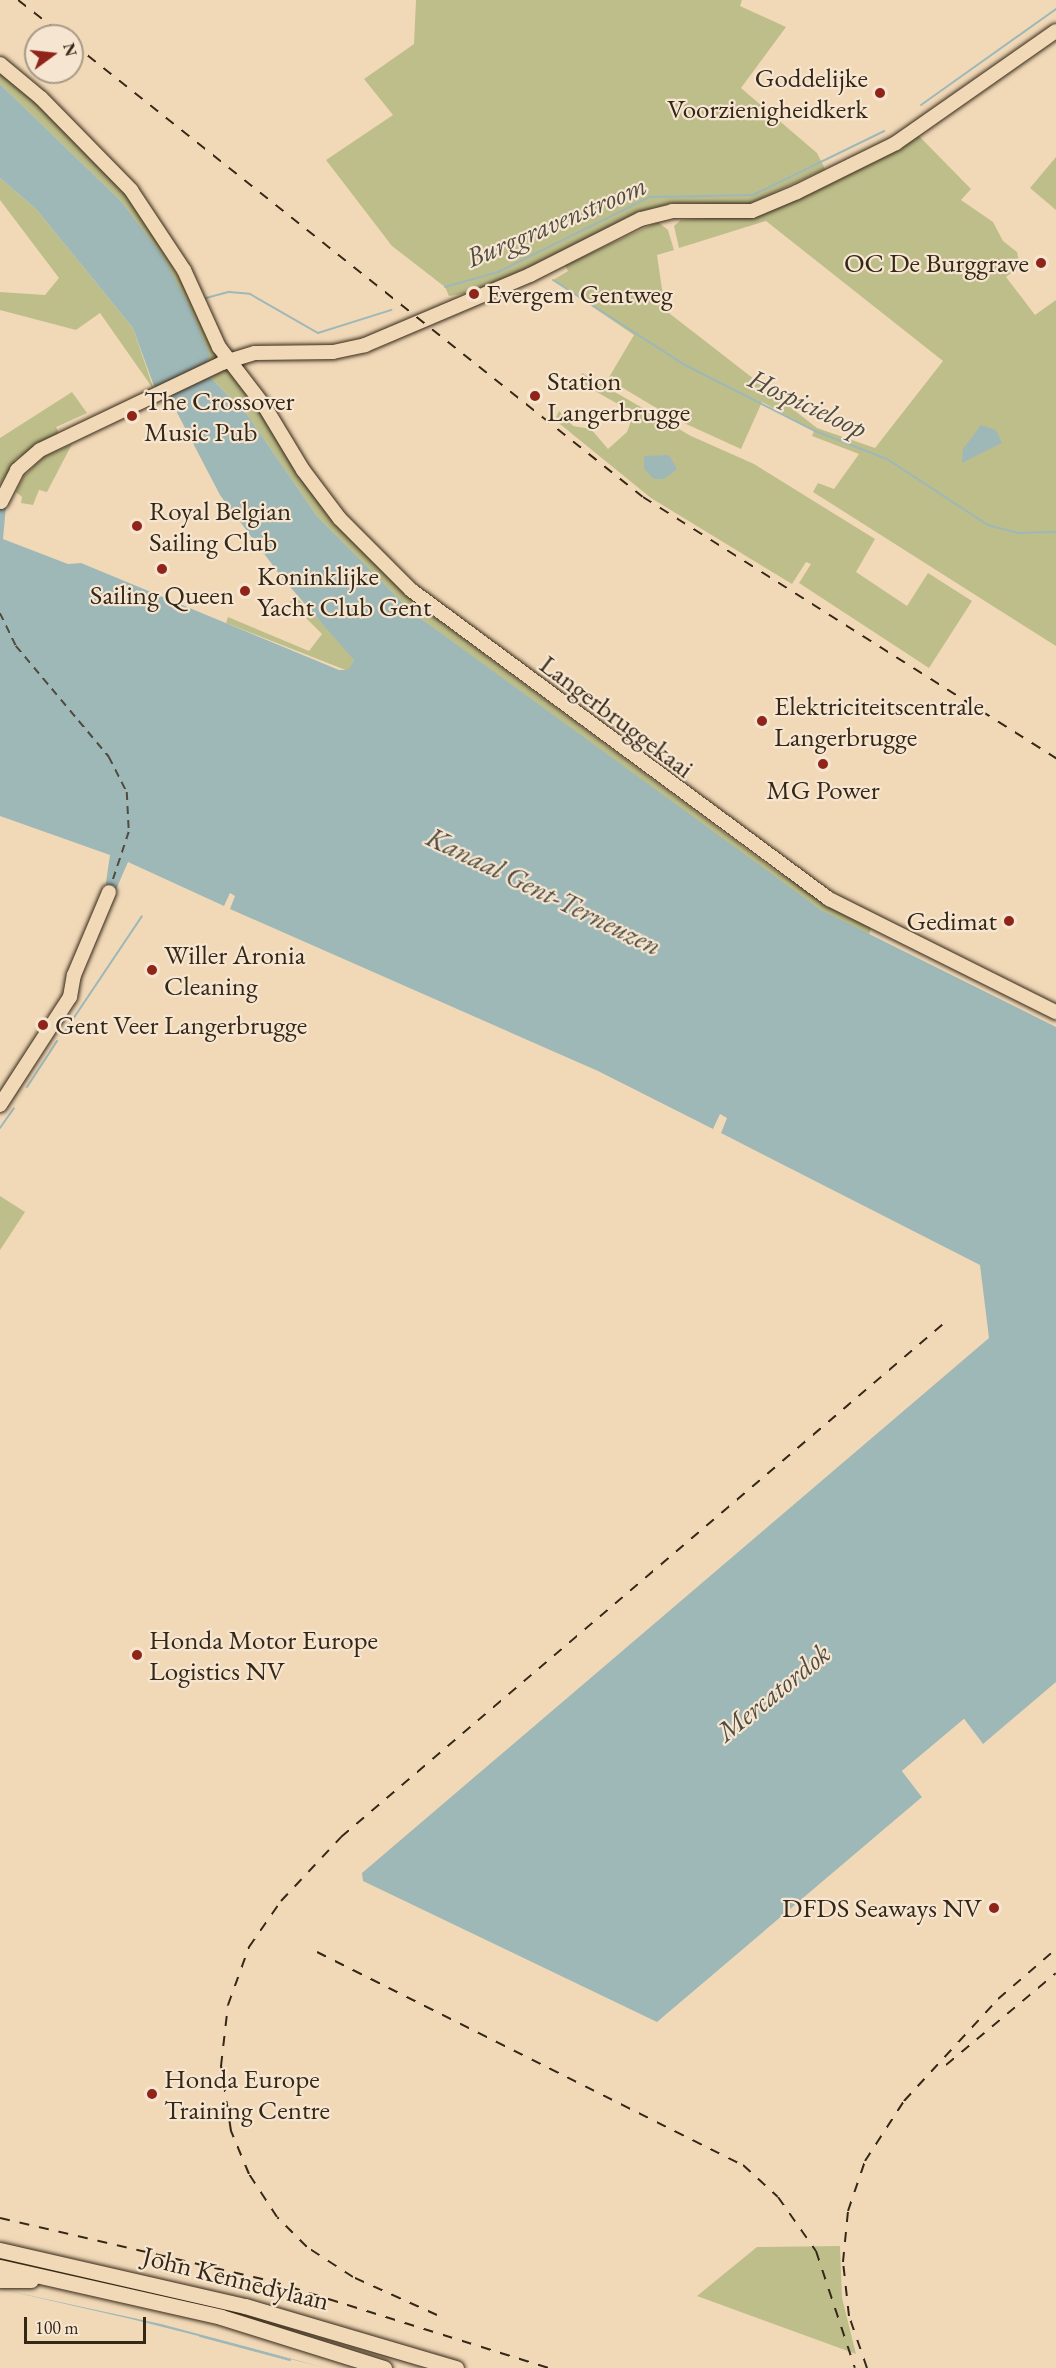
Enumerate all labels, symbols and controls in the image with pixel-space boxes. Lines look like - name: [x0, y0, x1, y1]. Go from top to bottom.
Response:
- north arrow: [24, 24, 84, 84]
- text: N: [58, 41, 82, 59]
- place label: Goddelijke Voorzienigheidkerk: [667, 61, 868, 124]
- marker: Goddelijke Voorzienigheidkerk: [873, 86, 887, 100]
- water label: Burggravenstroom: [461, 168, 651, 274]
- place label: OC De Burggrave: [844, 247, 1029, 279]
- marker: OC De Burggrave: [1034, 256, 1048, 270]
- place label: Evergem Gentweg: [486, 278, 673, 310]
- marker: Evergem Gentweg: [467, 287, 481, 301]
- water label: Hospicieloop: [744, 361, 872, 445]
- place label: Station Langerbrugge: [547, 364, 690, 427]
- place label: The Crossover Music Pub: [144, 384, 295, 447]
- marker: Station Langerbrugge: [528, 389, 542, 403]
- marker: The Crossover Music Pub: [125, 409, 139, 423]
- place label: Royal Belgian Sailing Club: [149, 494, 291, 557]
- marker: Royal Belgian Sailing Club: [130, 519, 144, 533]
- place label: Koninklijke Yacht Club Gent: [257, 559, 432, 622]
- marker: Sailing Queen: [155, 562, 169, 576]
- place label: Sailing Queen: [90, 579, 234, 611]
- marker: Koninklijke Yacht Club Gent: [238, 584, 252, 598]
- street label: Langerbruggekaai: [534, 648, 700, 784]
- place label: Elektriciteitscentrale Langerbrugge: [774, 689, 984, 752]
- marker: Elektriciteitscentrale Langerbrugge: [755, 714, 769, 728]
- marker: MG Power: [816, 757, 830, 771]
- place label: MG Power: [766, 774, 880, 806]
- water label: Kanaal Gent-Terneuzen: [421, 820, 667, 962]
- place label: Gedimat: [907, 905, 997, 937]
- marker: Gedimat: [1002, 914, 1016, 928]
- place label: Willer Aronia Cleaning: [164, 938, 305, 1001]
- marker: Willer Aronia Cleaning: [145, 963, 159, 977]
- place label: Gent Veer Langerbrugge: [55, 1009, 307, 1041]
- marker: Gent Veer Langerbrugge: [36, 1018, 50, 1032]
- place label: Honda Motor Europe Logistics NV: [149, 1623, 378, 1686]
- water label: Mercatordok: [709, 1636, 837, 1748]
- marker: Honda Motor Europe Logistics NV: [130, 1648, 144, 1662]
- place label: DFDS Seaways NV: [782, 1892, 982, 1924]
- marker: DFDS Seaways NV: [987, 1901, 1001, 1915]
- place label: Honda Europe Training Centre: [164, 2062, 330, 2125]
- marker: Honda Europe Training Centre: [145, 2087, 159, 2101]
- street label: John Kennedylaan: [139, 2239, 333, 2317]
- scale bar: [27, 2305, 148, 2343]
- text: 100 m: [35, 2316, 79, 2339]

